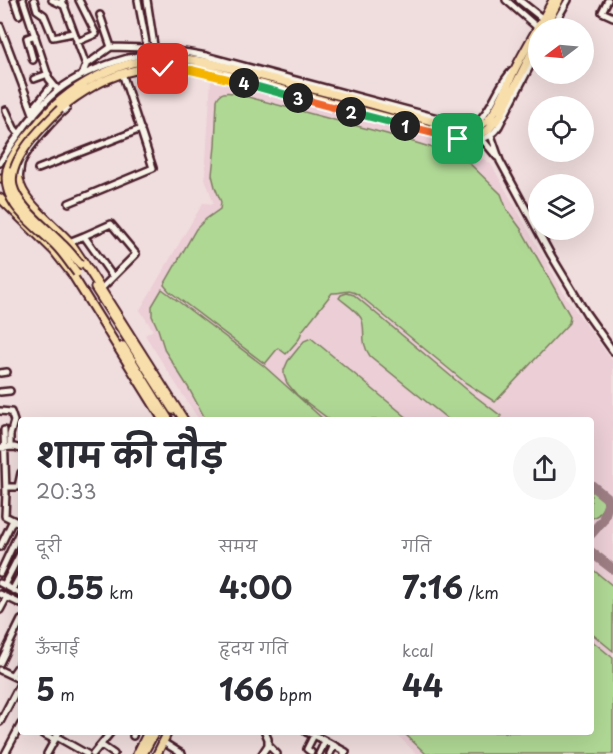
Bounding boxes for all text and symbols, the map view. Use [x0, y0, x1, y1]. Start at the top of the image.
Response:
north arrow [528, 18, 594, 84]
map controls [528, 18, 594, 240]
pin [137, 43, 188, 94]
icon: check [146, 52, 179, 85]
pin: 4 [229, 68, 259, 98]
text: 4 [239, 71, 249, 95]
pin: 3 [283, 83, 313, 113]
text: 3 [293, 86, 303, 110]
button: locate [528, 96, 594, 162]
pin: 2 [336, 97, 366, 127]
text: 2 [345, 100, 357, 124]
pin: 1 [390, 111, 420, 141]
pin [432, 113, 483, 164]
text: 1 [401, 114, 409, 138]
icon: arrive [441, 122, 474, 155]
button: layers [528, 174, 594, 240]
text: शाम की दौड़ [36, 428, 224, 478]
button: share [513, 437, 576, 500]
text: 20:33 [36, 476, 97, 506]
text: दूरी [36, 533, 61, 557]
text: समय [219, 533, 257, 557]
text: गति [402, 533, 431, 557]
text: 0.55 [36, 564, 104, 609]
text: 4:00 [219, 564, 292, 609]
text: 7:16 [402, 564, 463, 609]
text: km [104, 580, 133, 604]
text: /km [463, 580, 499, 604]
text: ऊँचाई [36, 635, 79, 659]
text: हृदय गति [219, 635, 288, 659]
text: kcal [402, 638, 434, 662]
text: 44 [402, 662, 443, 707]
text: 5 [36, 666, 55, 711]
text: 166 [219, 666, 274, 711]
text: m [55, 682, 75, 706]
text: bpm [274, 682, 312, 706]

